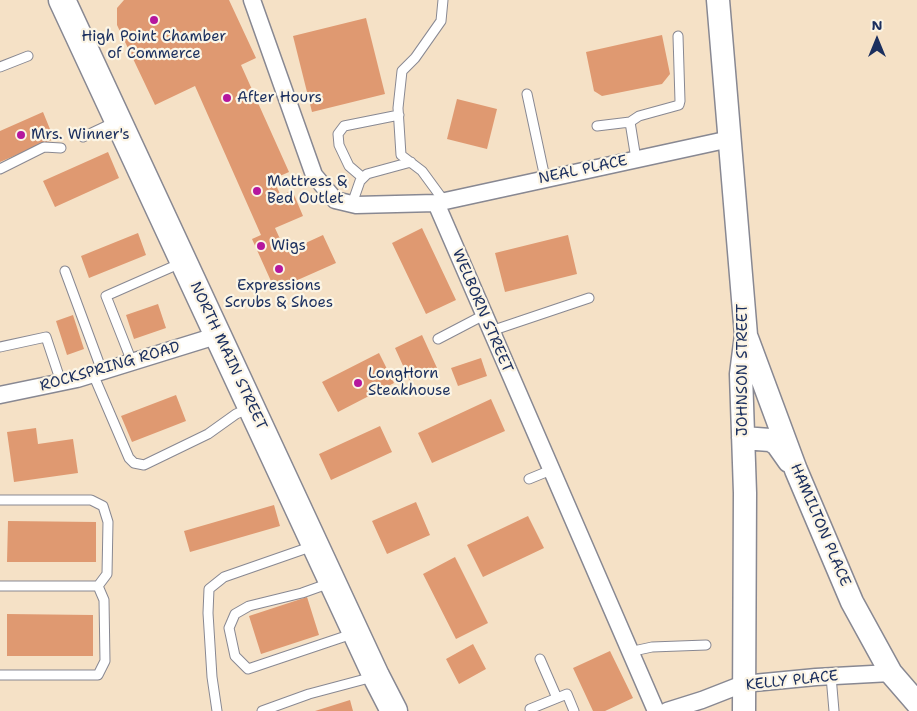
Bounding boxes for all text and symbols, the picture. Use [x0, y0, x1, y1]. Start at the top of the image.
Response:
marker: High Point Chamber of Commerce [148, 14, 160, 26]
north arrow [852, 15, 902, 65]
text: N [871, 16, 883, 34]
place label: High Point Chamber of Commerce [82, 28, 226, 63]
place label: After Hours [237, 89, 322, 107]
marker: After Hours [221, 92, 233, 104]
place label: Mrs. Winner's [31, 126, 130, 144]
marker: Mrs. Winner's [15, 129, 27, 141]
street label: NEAL PLACE [537, 152, 629, 188]
place label: Mattress & Bed Outlet [267, 173, 347, 208]
marker: Mattress & Bed Outlet [251, 185, 263, 197]
place label: Wigs [271, 237, 306, 255]
marker: Wigs [255, 240, 267, 252]
street label: WELBORN STREET [448, 246, 516, 376]
marker: Expressions Scrubs & Shoes [273, 263, 285, 275]
place label: Expressions Scrubs & Shoes [225, 277, 333, 312]
street label: NORTH MAIN STREET [186, 279, 270, 433]
street label: JOHNSON STREET [734, 304, 752, 436]
street label: ROCKSPRING ROAD [38, 338, 182, 396]
place label: LongHorn Steakhouse [368, 365, 451, 400]
marker: LongHorn Steakhouse [352, 377, 364, 389]
street label: HAMILTON PLACE [786, 461, 854, 589]
street label: KELLY PLACE [745, 667, 839, 695]

